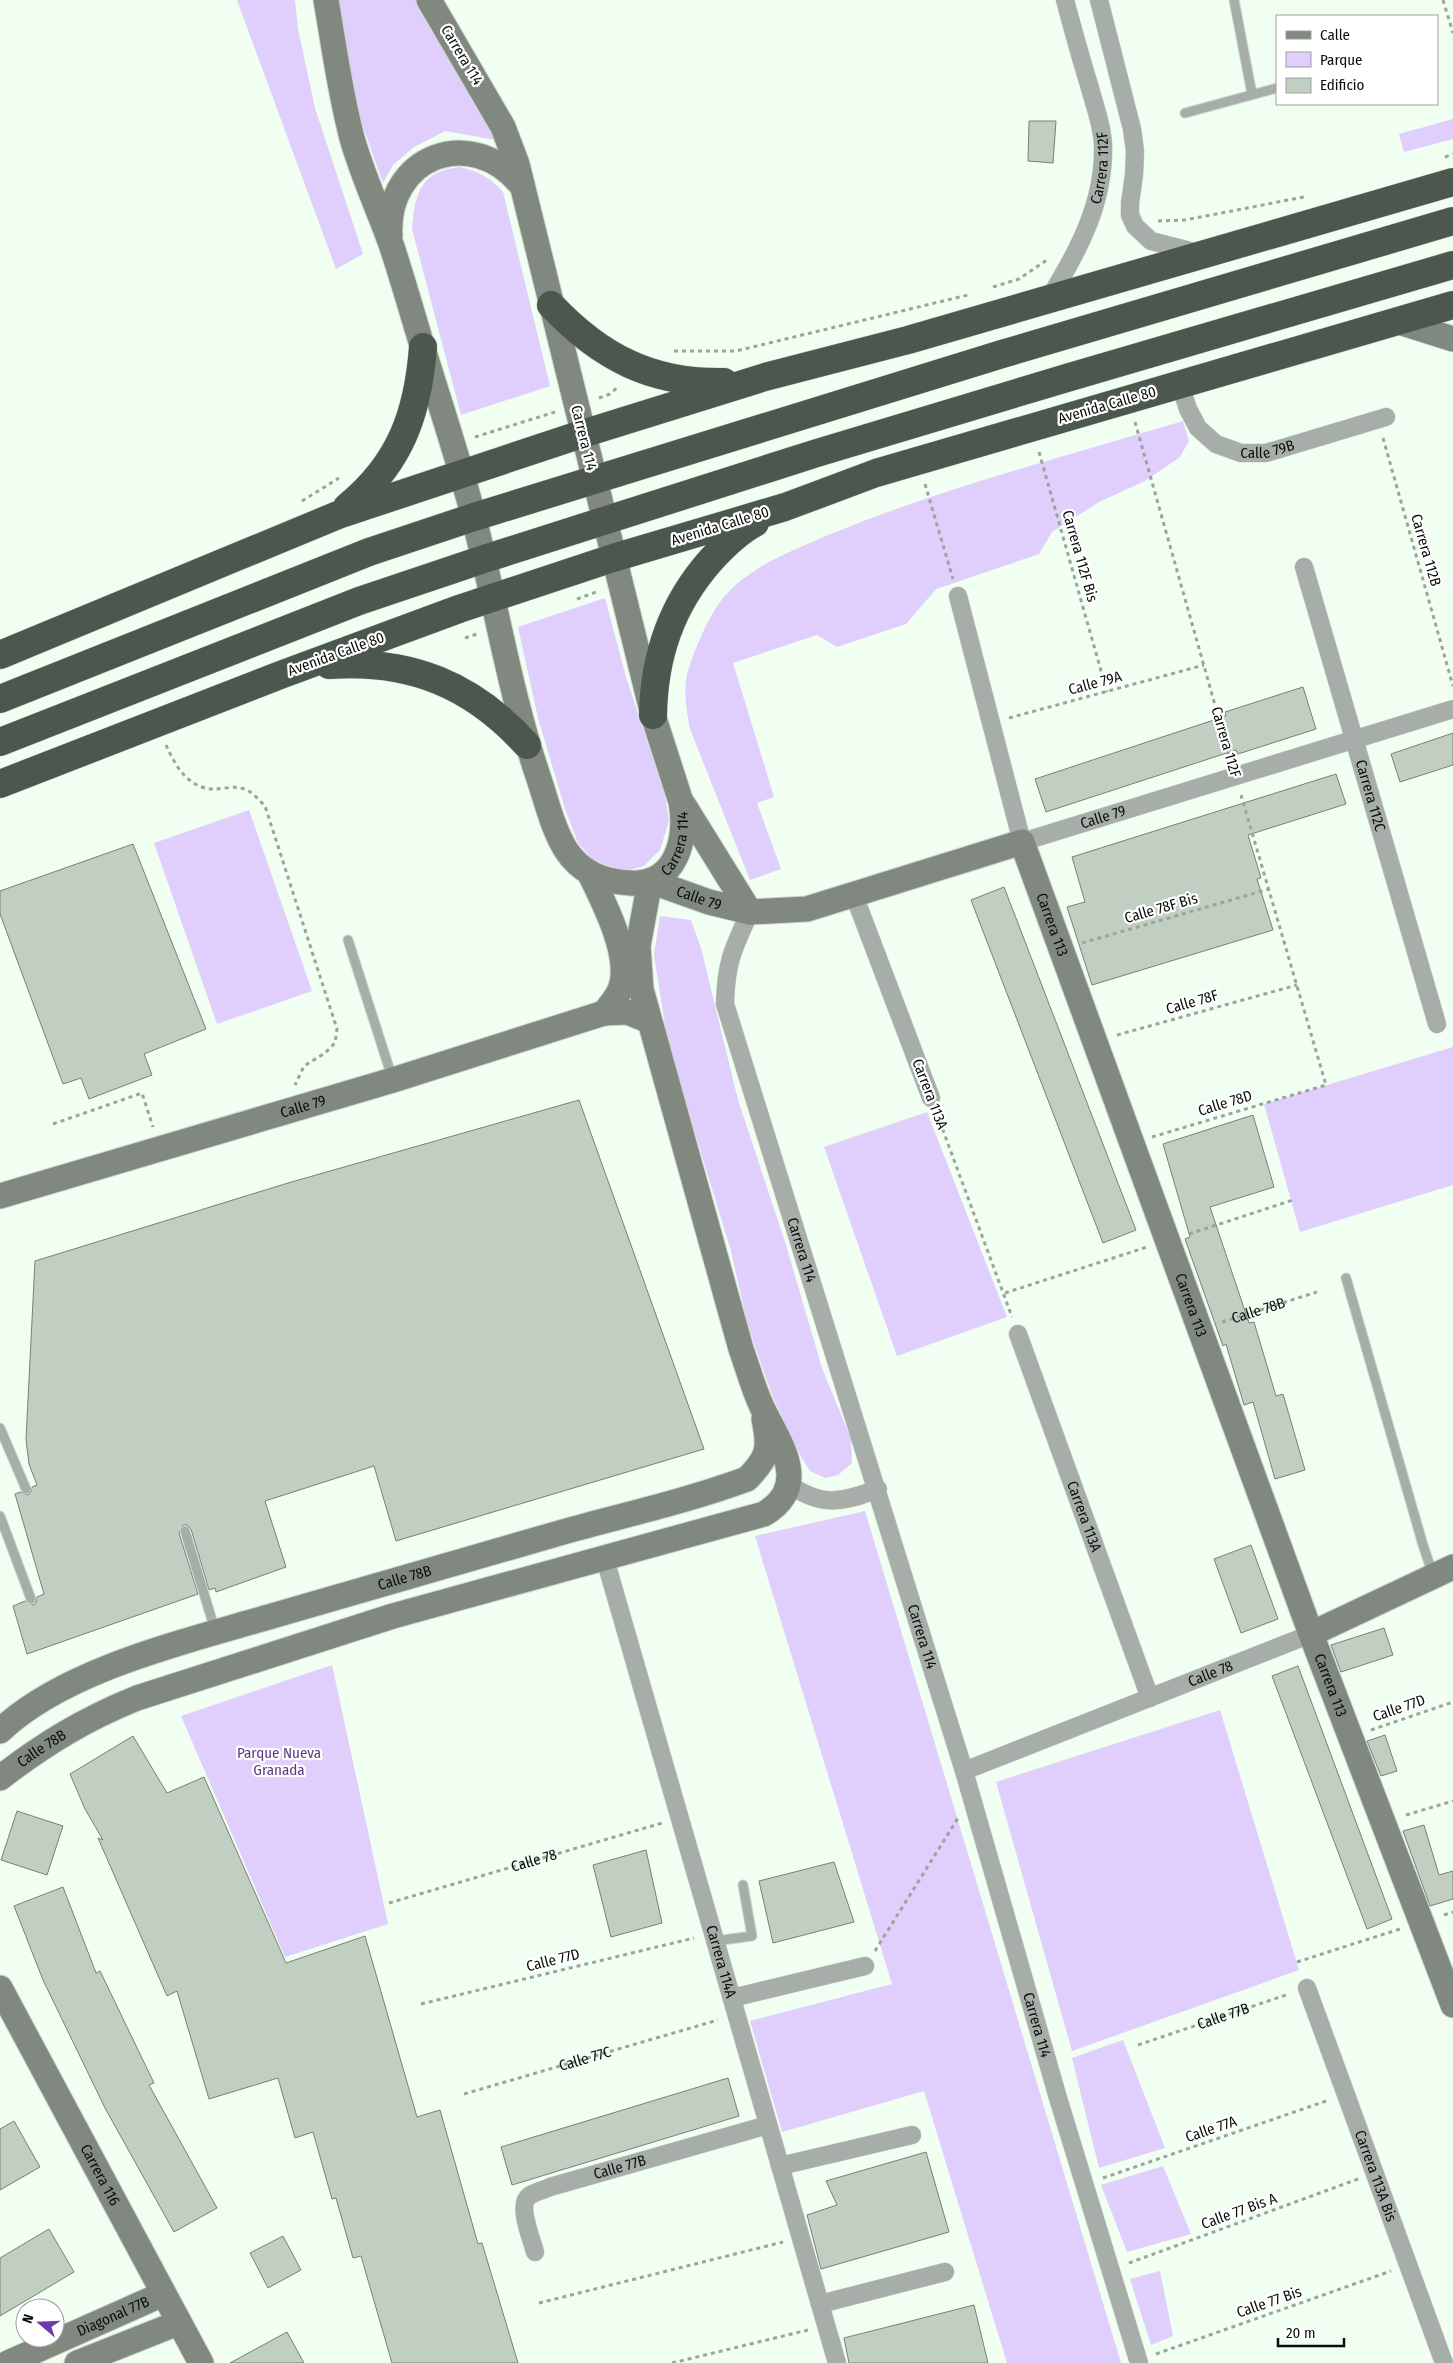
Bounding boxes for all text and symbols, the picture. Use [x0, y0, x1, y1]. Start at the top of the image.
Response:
legend [1276, 15, 1438, 105]
street label: Carrera 114 [437, 22, 487, 88]
text: Calle [1320, 26, 1350, 44]
text: Parque [1320, 51, 1363, 69]
text: Edificio [1320, 76, 1365, 94]
street label: Carrera 112F [1087, 130, 1112, 206]
street label: Avenida Calle 80 [1056, 382, 1158, 428]
street label: Carrera 114 [567, 403, 601, 473]
street label: Calle 79B [1240, 436, 1296, 463]
street label: Avenida Calle 80 [669, 503, 771, 549]
street label: Carrera 112F Bis [1058, 508, 1102, 604]
street label: Carrera 112B [1407, 512, 1445, 588]
street label: Avenida Calle 80 [285, 628, 387, 680]
street label: Calle 79A [1066, 667, 1124, 699]
street label: Carrera 112F [1207, 705, 1245, 780]
street label: Carrera 112C [1352, 758, 1390, 834]
street label: Calle 79 [1078, 802, 1128, 832]
street label: Carrera 114 [657, 811, 692, 880]
street label: Calle 79 [674, 882, 723, 914]
street label: Calle 78F Bis [1122, 889, 1200, 927]
street label: Carrera 113 [1032, 890, 1072, 959]
street label: Calle 78F [1164, 986, 1221, 1018]
street label: Carrera 113A [908, 1056, 952, 1132]
street label: Calle 78D [1196, 1086, 1254, 1120]
street label: Calle 79 [278, 1091, 328, 1122]
street label: Carrera 114 [783, 1215, 820, 1285]
street label: Carrera 113 [1171, 1271, 1211, 1339]
street label: Calle 78B [1229, 1294, 1287, 1327]
street label: Carrera 113A [1063, 1478, 1105, 1554]
street label: Calle 78B [376, 1561, 434, 1594]
street label: Carrera 114 [904, 1602, 941, 1671]
street label: Carrera 113 [1310, 1651, 1351, 1720]
street label: Calle 78 [1185, 1657, 1236, 1691]
street label: Calle 77D [1370, 1691, 1428, 1725]
street label: Calle 78B [14, 1726, 69, 1771]
park label: Parque Nueva Granada [237, 1744, 321, 1779]
street label: Calle 78 [509, 1845, 559, 1876]
street label: Carrera 114A [702, 1923, 740, 2000]
street label: Calle 77D [524, 1945, 582, 1975]
street label: Carrera 114 [1019, 1990, 1055, 2060]
street label: Calle 77B [1195, 1999, 1252, 2033]
street label: Calle 77C [557, 2043, 613, 2075]
street label: Calle 77A [1183, 2112, 1239, 2146]
street label: Carrera 113A Bis [1351, 2128, 1401, 2224]
street label: Carrera 116 [76, 2141, 124, 2209]
street label: Calle 77B [591, 2151, 648, 2183]
street label: Calle 77 Bis A [1199, 2189, 1279, 2233]
street label: Calle 77 Bis [1234, 2282, 1304, 2322]
street label: Diagonal 77B [74, 2292, 152, 2340]
north arrow [15, 2298, 65, 2348]
text: N [19, 2312, 38, 2326]
scale bar [1278, 2316, 1344, 2348]
text: 20 m [1286, 2324, 1316, 2342]

